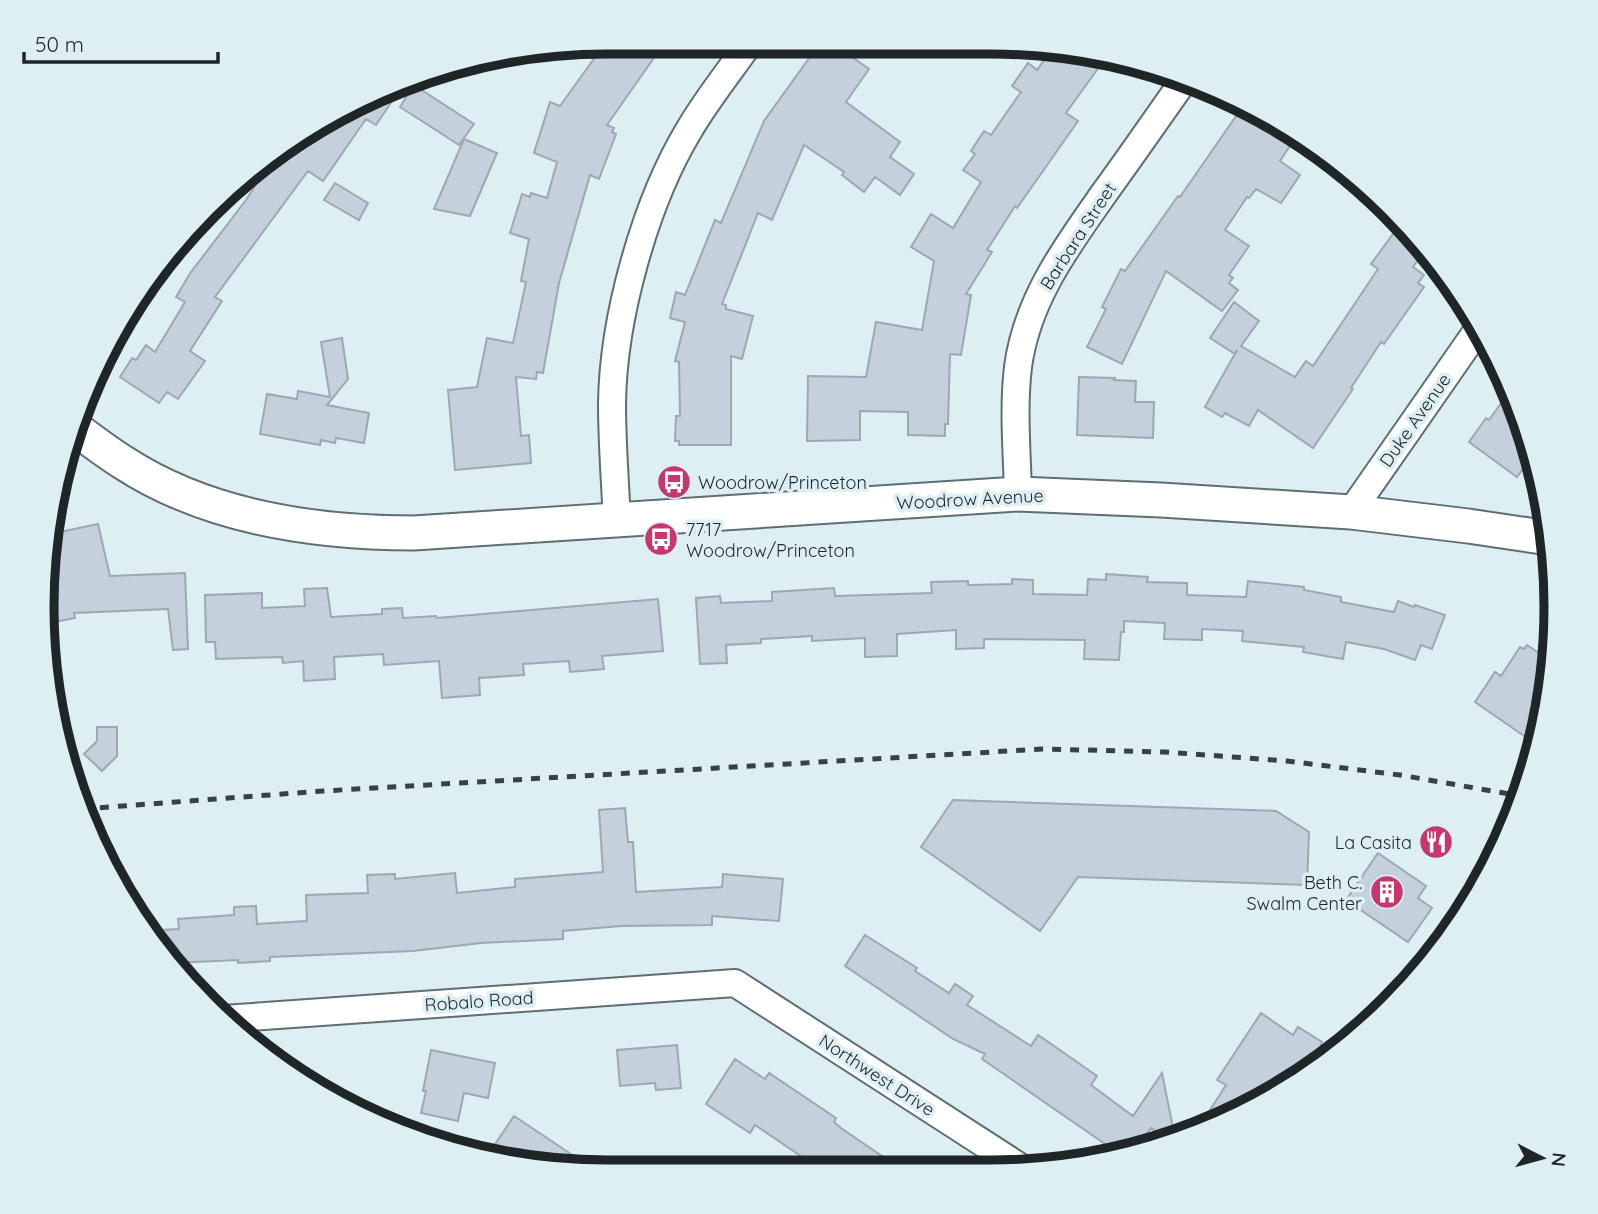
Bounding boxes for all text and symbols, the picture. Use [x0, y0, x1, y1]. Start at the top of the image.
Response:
scale bar [24, 21, 219, 65]
text: 50 m [35, 31, 84, 57]
street label: Barbara Street [1035, 178, 1121, 294]
street label: Duke Avenue [1374, 369, 1456, 471]
bus stop icon: Woodrow/Princeton [655, 463, 693, 501]
place label: Woodrow/Princeton [698, 471, 867, 494]
street label: Woodrow Avenue [896, 484, 1044, 514]
place label: 7717 Woodrow/Princeton [686, 518, 855, 562]
bus stop icon: 7717 Woodrow/Princeton [642, 520, 680, 558]
restaurant icon: La Casita [1417, 823, 1455, 861]
place label: La Casita [1335, 831, 1412, 854]
place label: Beth C. Swalm Center [1246, 871, 1362, 915]
building icon: Beth C. Swalm Center [1368, 873, 1406, 911]
street label: Robalo Road [424, 986, 534, 1016]
street label: Northwest Drive [815, 1029, 939, 1121]
north arrow [1507, 1123, 1577, 1193]
text: N [1546, 1152, 1572, 1168]

